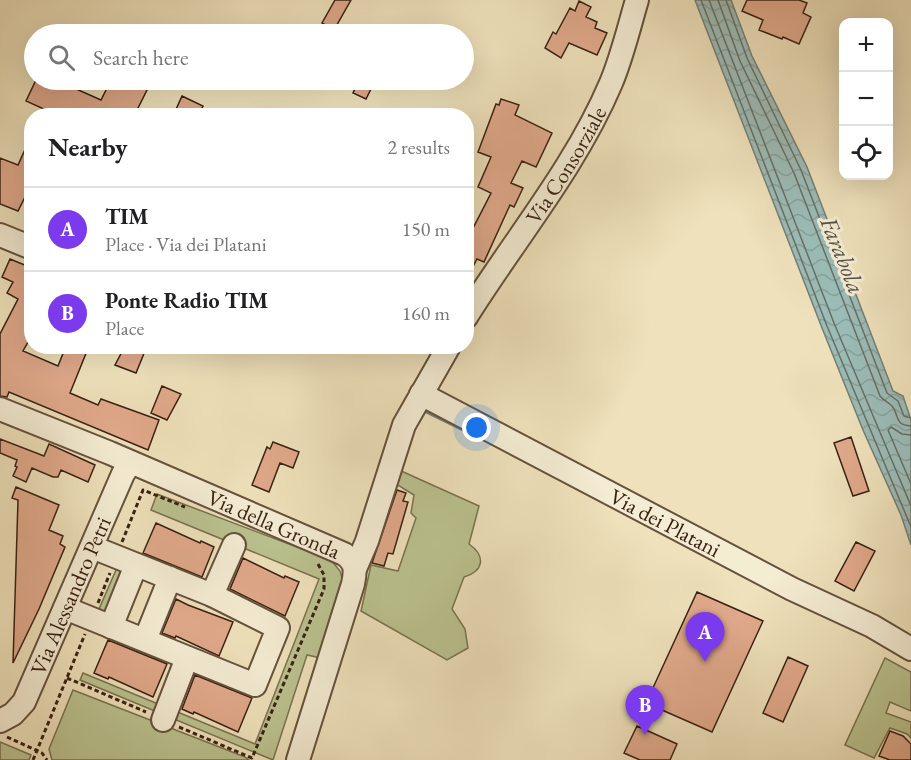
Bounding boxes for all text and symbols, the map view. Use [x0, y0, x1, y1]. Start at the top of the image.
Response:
map controls [839, 18, 893, 180]
button: + [839, 18, 893, 72]
search box [24, 24, 474, 90]
icon: search [45, 41, 78, 74]
text: Search here [93, 43, 188, 72]
button: − [839, 72, 893, 126]
street label: Via Consorziale [519, 101, 613, 229]
button: locate [839, 126, 893, 180]
text: Nearby [48, 130, 128, 164]
text: 2 results [387, 134, 450, 160]
text: TIM [105, 202, 148, 231]
water label: Farabola [813, 211, 872, 298]
text: A [60, 216, 75, 242]
text: 150 m [402, 216, 450, 242]
text: Place · Via dei Platani [105, 231, 267, 257]
text: Ponte Radio TIM [105, 286, 268, 315]
text: B [61, 300, 74, 326]
text: 160 m [402, 300, 450, 326]
text: Place [105, 315, 144, 341]
your location [462, 413, 491, 442]
street label: Via dei Platani [605, 481, 726, 563]
street label: Via della Gronda [203, 482, 345, 565]
street label: Via Alessandro Petri [23, 512, 117, 679]
pin: A [686, 612, 724, 662]
pin: B [626, 686, 664, 735]

